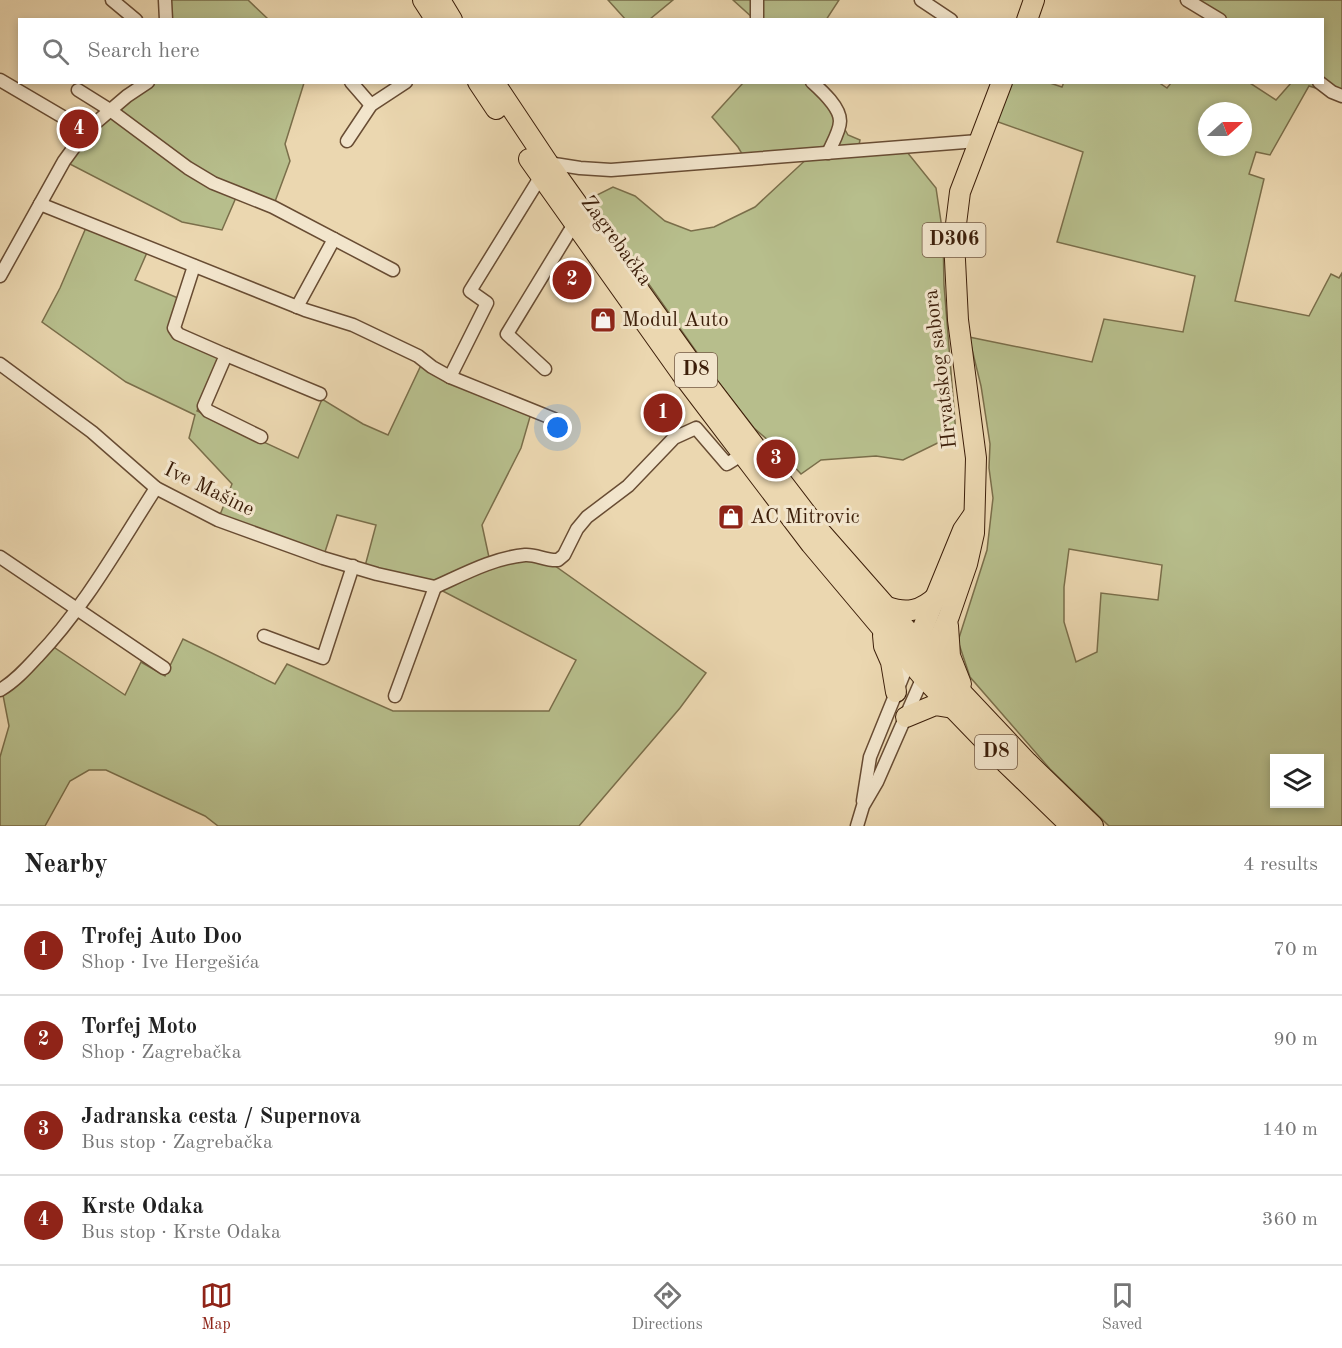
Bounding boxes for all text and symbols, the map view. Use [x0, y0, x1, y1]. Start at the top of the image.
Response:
search box [18, 18, 1324, 84]
icon: search [39, 35, 72, 68]
text: Search here [87, 40, 200, 62]
north arrow [1198, 102, 1252, 156]
pin: 4 [60, 106, 98, 152]
street label: Zagrebačka [577, 192, 655, 290]
road number: D306 [922, 223, 986, 257]
pin: 2 [552, 258, 592, 302]
street label: Hrvatskog sabora [921, 288, 961, 450]
shop icon: Modul Auto [588, 305, 618, 335]
place label: Modul Auto [622, 310, 729, 331]
road number: D8 [675, 353, 717, 387]
pin: 1 [644, 390, 682, 436]
your location [543, 413, 572, 442]
pin: 3 [756, 436, 796, 482]
street label: Ive Mašine [160, 459, 258, 521]
shop icon: AC Mitrovic [716, 502, 746, 532]
place label: AC Mitrovic [750, 507, 860, 528]
road number: D8 [975, 735, 1017, 769]
map controls [1270, 754, 1324, 808]
button: layers [1270, 754, 1324, 808]
text: Nearby [24, 852, 108, 878]
text: 4 results [1243, 855, 1318, 875]
text: Trofej Auto Doo [81, 926, 242, 948]
text: 1 [38, 940, 49, 960]
text: 70 m [1273, 940, 1318, 960]
text: Shop · Ive Hergešića [81, 953, 260, 973]
text: Torfej Moto [81, 1016, 197, 1038]
text: 2 [38, 1030, 49, 1050]
text: 90 m [1273, 1030, 1318, 1050]
text: Shop · Zagrebačka [81, 1043, 242, 1063]
text: Jadranska cesta / Supernova [81, 1106, 361, 1128]
text: 3 [38, 1120, 49, 1140]
text: 140 m [1262, 1120, 1318, 1140]
text: Bus stop · Zagrebačka [81, 1133, 273, 1153]
text: Krste Odaka [81, 1196, 204, 1218]
text: 4 [38, 1210, 49, 1230]
text: 360 m [1262, 1210, 1318, 1230]
text: Bus stop · Krste Odaka [81, 1223, 281, 1243]
tab: Map [200, 1279, 233, 1335]
tab: Directions [632, 1279, 703, 1335]
tab: Saved [1102, 1279, 1142, 1335]

